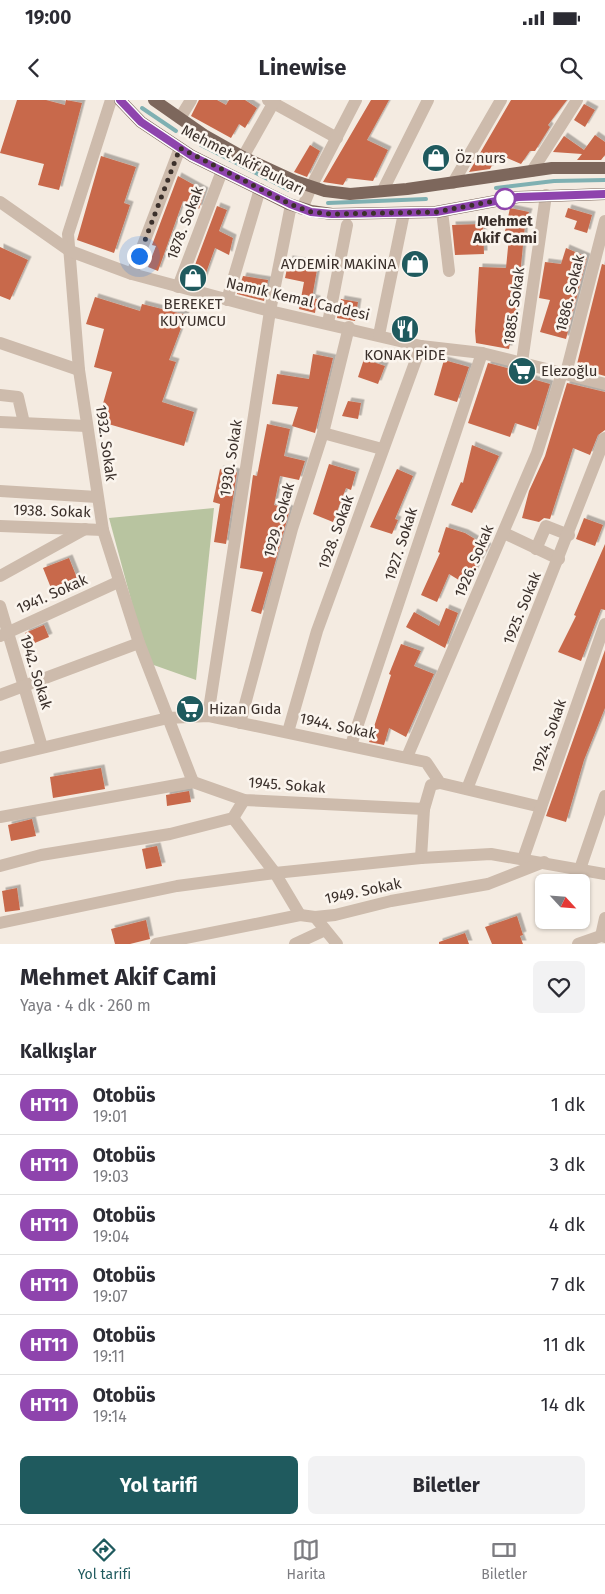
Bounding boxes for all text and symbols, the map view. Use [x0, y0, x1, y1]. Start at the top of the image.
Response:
text: 19:00 [25, 6, 71, 29]
icon: back [20, 54, 48, 82]
text: Linewise [259, 54, 346, 81]
icon: search [557, 54, 585, 82]
street label: Mehmet Akif Bulvarı [178, 121, 308, 199]
shop icon: Öz nurs [421, 143, 451, 173]
place label: Öz nurs [455, 149, 506, 167]
street label: 1878. Sokak [163, 184, 207, 262]
marker: Mehmet Akif Cami [494, 188, 516, 210]
place label: Mehmet Akif Cami [472, 212, 537, 247]
your location [127, 244, 152, 269]
shop icon: AYDEMİR MAKİNA [400, 249, 430, 279]
street label: 1886. Sokak [552, 252, 588, 333]
place label: AYDEMİR MAKİNA [281, 255, 396, 273]
shop icon: BEREKET KUYUMCU [178, 263, 208, 293]
street label: 1885. Sokak [500, 266, 528, 346]
street label: Namık Kemal Caddesi [224, 274, 372, 324]
place label: BEREKET KUYUMCU [160, 295, 226, 330]
restaurant icon: KONAK PİDE [390, 314, 420, 344]
place label: KONAK PİDE [364, 346, 446, 364]
supermarket icon: Elezoğlu [507, 356, 537, 386]
place label: Elezoğlu [541, 362, 597, 380]
street label: 1932. Sokak [92, 404, 120, 483]
street label: 1930. Sokak [216, 418, 246, 498]
street label: 1929. Sokak [260, 480, 298, 559]
street label: 1928. Sokak [314, 492, 358, 572]
street label: 1938. Sokak [13, 501, 91, 521]
street label: 1927. Sokak [381, 505, 421, 583]
street label: 1926. Sokak [451, 522, 498, 600]
street label: 1925. Sokak [499, 569, 545, 647]
street label: 1941. Sokak [14, 570, 90, 618]
street label: 1942. Sokak [16, 632, 56, 712]
supermarket icon: Hizan Gıda [175, 694, 205, 724]
street label: 1924. Sokak [528, 696, 570, 775]
place label: Hizan Gıda [209, 700, 282, 718]
street label: 1944. Sokak [298, 709, 378, 743]
street label: 1945. Sokak [248, 773, 327, 797]
street label: 1949. Sokak [323, 874, 403, 908]
north arrow [535, 874, 590, 929]
map controls [535, 874, 590, 929]
button: heart [533, 961, 585, 1013]
text: Mehmet Akif Cami [20, 963, 217, 991]
text: Yaya · 4 dk · 260 m [20, 996, 151, 1015]
text: Kalkışlar [20, 1040, 96, 1063]
text: Otobüs [93, 1084, 155, 1107]
text: 1 dk [551, 1093, 585, 1116]
text: HT11 [30, 1094, 68, 1116]
text: 19:01 [93, 1107, 127, 1126]
text: Otobüs [93, 1144, 155, 1167]
text: 3 dk [549, 1153, 585, 1176]
text: HT11 [30, 1154, 68, 1176]
text: 19:03 [93, 1167, 129, 1186]
text: Otobüs [93, 1204, 155, 1227]
text: 4 dk [549, 1213, 585, 1236]
text: HT11 [30, 1214, 68, 1236]
text: 19:04 [93, 1227, 129, 1246]
text: Otobüs [93, 1264, 155, 1287]
text: 7 dk [550, 1273, 585, 1296]
text: HT11 [30, 1274, 68, 1296]
text: 19:07 [93, 1287, 128, 1306]
text: Otobüs [93, 1324, 155, 1347]
text: 11 dk [543, 1333, 585, 1356]
text: HT11 [30, 1334, 68, 1356]
text: 19:11 [93, 1347, 125, 1366]
text: Otobüs [93, 1384, 155, 1407]
text: 14 dk [541, 1393, 585, 1416]
text: HT11 [30, 1394, 68, 1416]
text: 19:14 [93, 1407, 127, 1426]
button: Yol tarifi [20, 1456, 298, 1514]
button: Biletler [308, 1456, 585, 1514]
tab: Yol tarifi [78, 1536, 131, 1583]
tab: Harita [287, 1536, 326, 1583]
tab: Biletler [481, 1536, 527, 1583]

